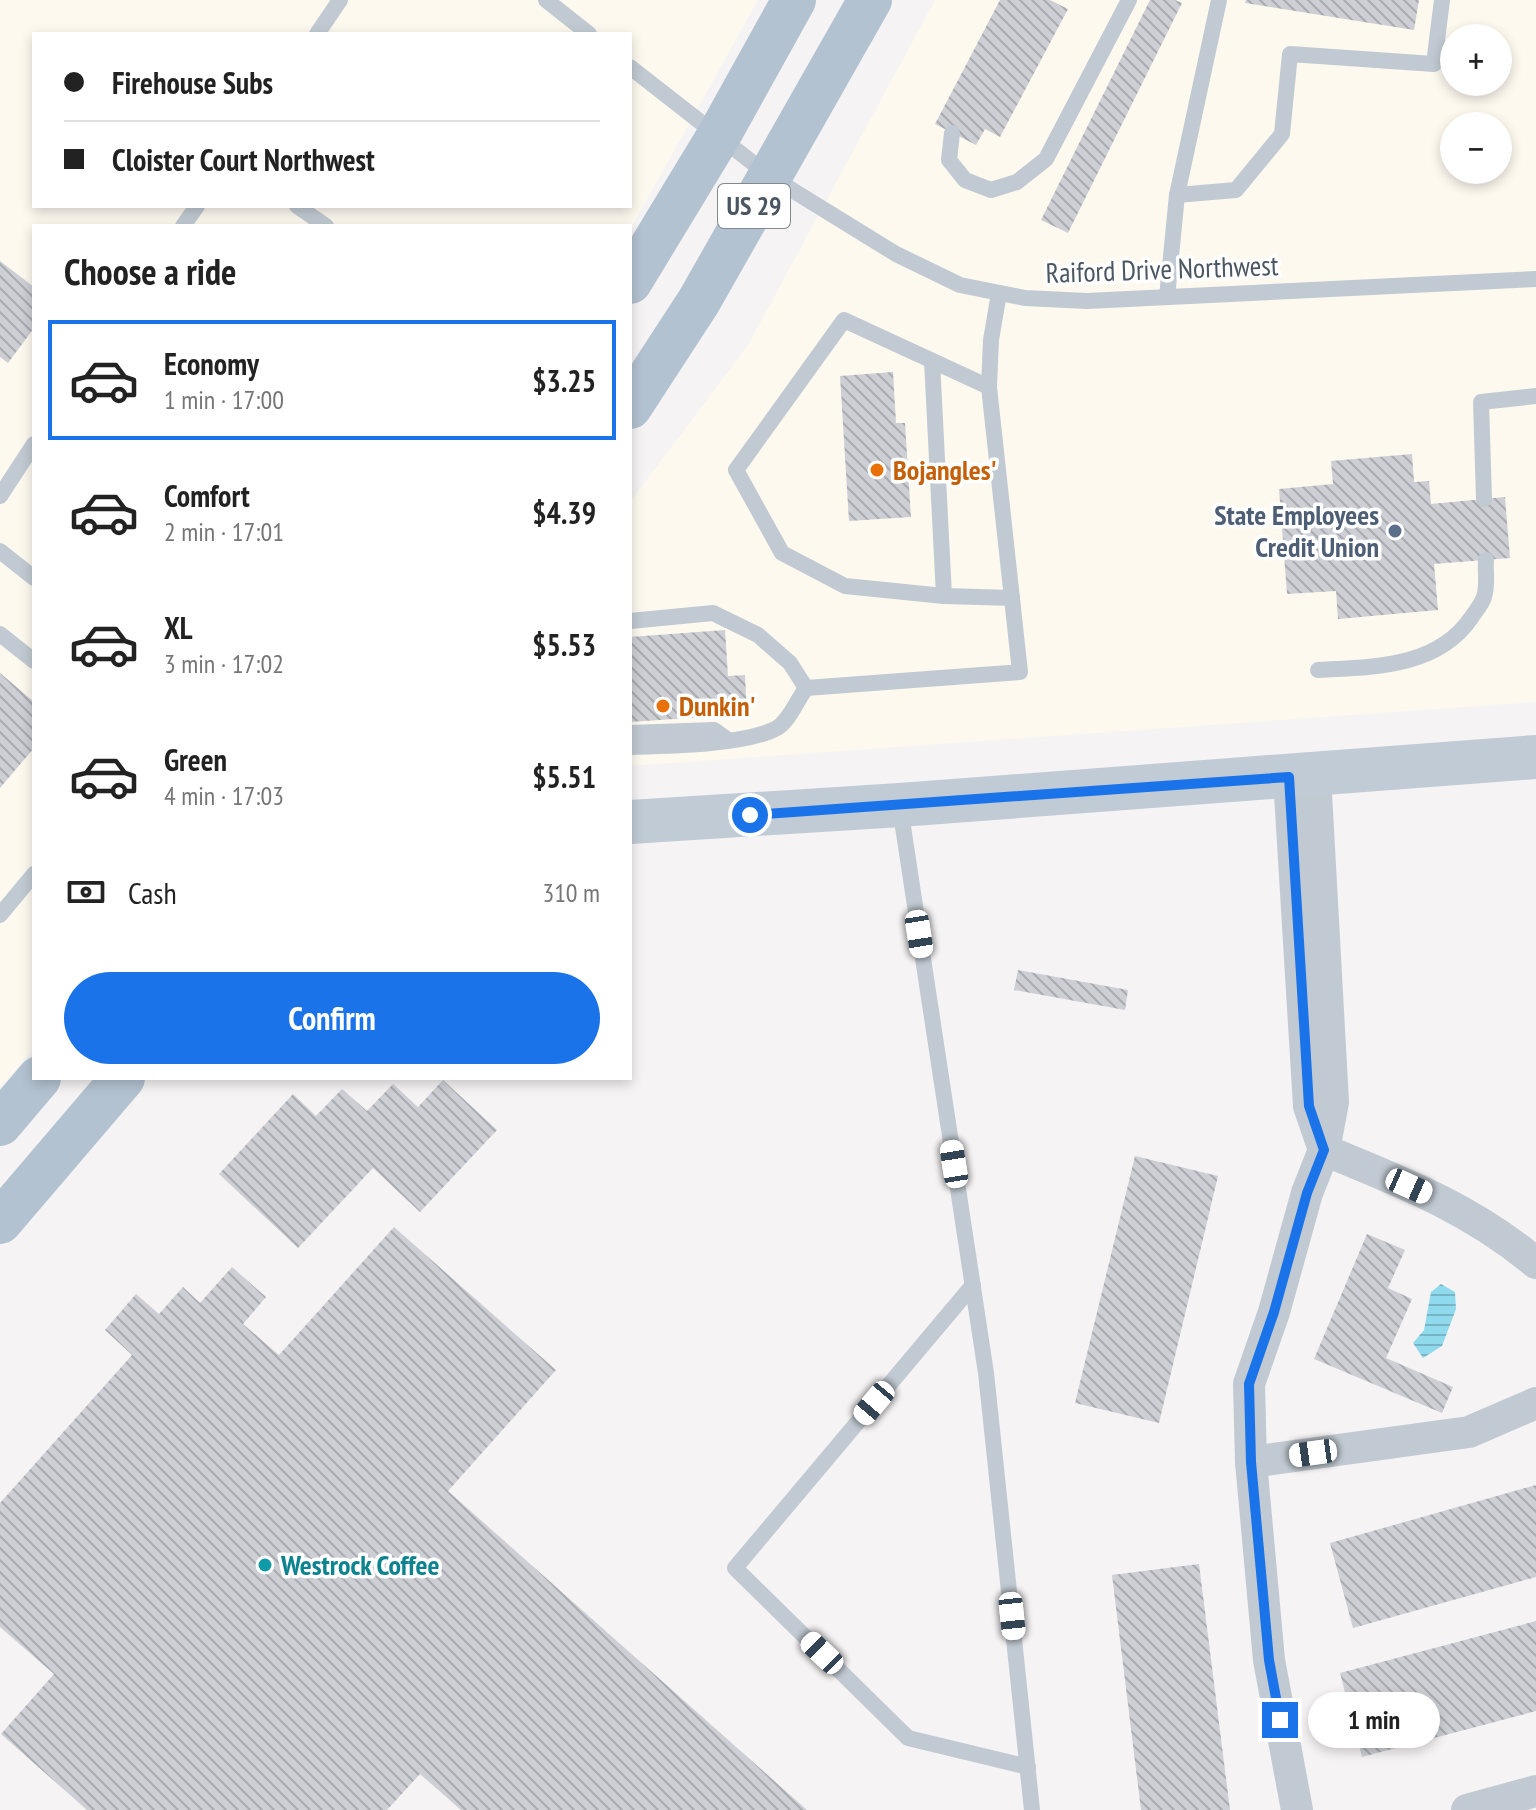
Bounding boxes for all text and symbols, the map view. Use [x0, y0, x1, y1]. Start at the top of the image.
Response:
map controls [1440, 24, 1512, 184]
button: + [1440, 24, 1512, 96]
text: Firehouse Subs [112, 63, 273, 102]
button: − [1440, 112, 1512, 184]
text: Cloister Court Northwest [112, 140, 375, 179]
road number: US 29 [718, 184, 790, 228]
street label: Raiford Drive Northwest [1045, 246, 1279, 291]
text: Choose a ride [64, 248, 236, 295]
icon: car [68, 344, 140, 416]
text: Economy [164, 344, 259, 383]
text: $3.25 [532, 361, 596, 400]
text: 1 min · 17:00 [164, 383, 284, 416]
place label: Bojangles' [893, 451, 997, 488]
marker: Bojangles' [868, 461, 886, 479]
icon: car [68, 476, 140, 548]
text: Comfort [164, 476, 250, 515]
text: $4.39 [532, 493, 596, 532]
place label: State Employees Credit Union [1214, 496, 1379, 565]
text: 2 min · 17:01 [164, 515, 284, 548]
marker: State Employees Credit Union [1386, 522, 1404, 540]
icon: car [68, 608, 140, 680]
text: XL [164, 608, 193, 647]
text: $5.53 [532, 625, 596, 664]
text: 3 min · 17:02 [164, 647, 284, 680]
place label: Dunkin' [679, 687, 756, 724]
marker: Dunkin' [654, 697, 672, 715]
icon: car [68, 740, 140, 812]
text: Green [164, 740, 227, 779]
text: $5.51 [532, 757, 596, 796]
text: 4 min · 17:03 [164, 779, 284, 812]
route start [732, 797, 768, 833]
icon: cash [64, 870, 108, 914]
text: Cash [128, 873, 177, 912]
text: 310 m [542, 876, 600, 909]
car [903, 908, 935, 960]
button: Confirm [64, 972, 600, 1064]
car [938, 1138, 970, 1190]
car [1382, 1165, 1436, 1207]
car [849, 1377, 899, 1429]
car [1288, 1438, 1338, 1468]
place label: Westrock Coffee [280, 1546, 440, 1583]
marker: Westrock Coffee [256, 1556, 274, 1574]
car [998, 1591, 1026, 1641]
car [796, 1628, 848, 1678]
callout: 1 min [1308, 1692, 1440, 1748]
route end [1262, 1702, 1298, 1738]
text: 1 min [1348, 1703, 1400, 1736]

